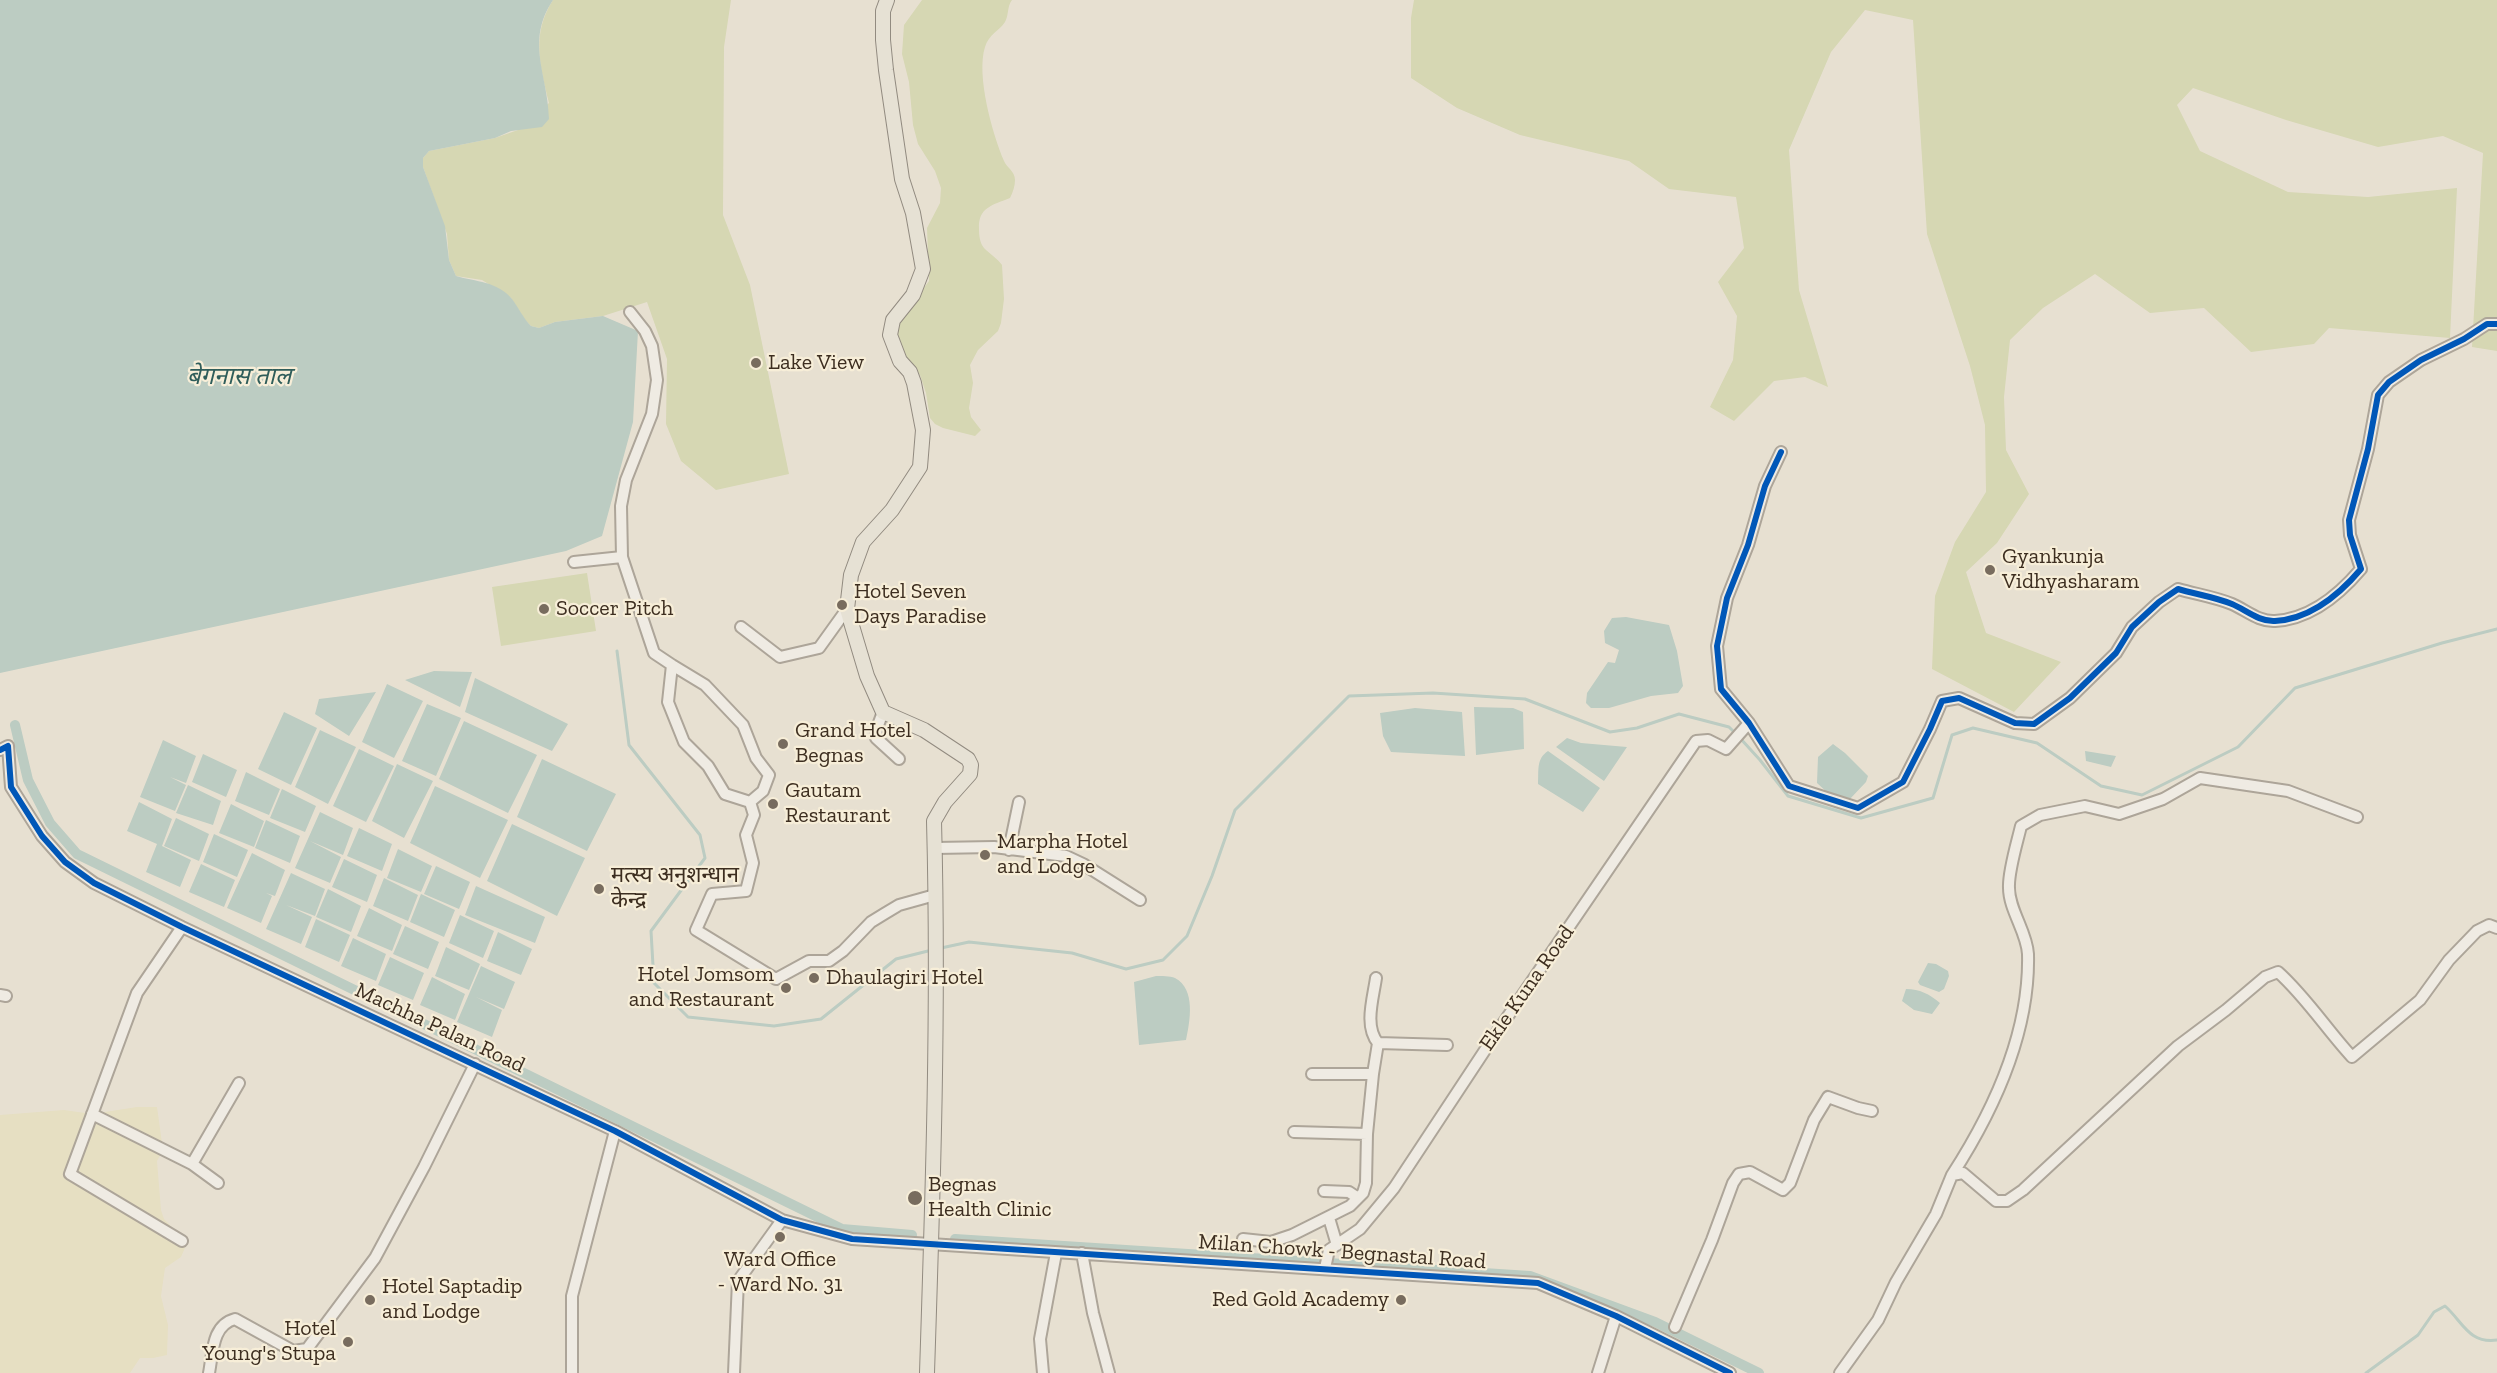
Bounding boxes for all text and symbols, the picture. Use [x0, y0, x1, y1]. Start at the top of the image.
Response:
place label: Lake View [768, 350, 864, 376]
marker: Lake View [749, 356, 763, 370]
water label: बेगनास ताल [187, 363, 291, 391]
place label: Gyankunja Vidhyasharam [2002, 544, 2139, 596]
marker: Gyankunja Vidhyasharam [1983, 563, 1997, 577]
place label: Hotel Seven Days Paradise [854, 579, 986, 630]
place label: Soccer Pitch [556, 596, 673, 622]
marker: Hotel Seven Days Paradise [835, 598, 849, 612]
marker: Soccer Pitch [537, 602, 551, 616]
place label: Grand Hotel Begnas [795, 718, 911, 770]
marker: Grand Hotel Begnas [776, 737, 790, 751]
place label: Gautam Restaurant [785, 778, 890, 830]
marker: Gautam Restaurant [766, 797, 780, 811]
place label: Marpha Hotel and Lodge [997, 829, 1128, 880]
marker: Marpha Hotel and Lodge [978, 848, 992, 862]
place label: मत्स्य अनुशन्धान केन्द्र [611, 863, 739, 914]
marker: मत्स्य अनुशन्धान केन्द्र [592, 882, 606, 896]
street label: Ekle Kuna Road [1474, 920, 1580, 1056]
place label: Hotel Jomsom and Restaurant [629, 962, 774, 1014]
place label: Dhaulagiri Hotel [826, 965, 983, 991]
marker: Dhaulagiri Hotel [807, 971, 821, 985]
street label: Machha Palan Road [351, 977, 529, 1079]
marker: Hotel Jomsom and Restaurant [779, 981, 793, 995]
place label: Begnas Health Clinic [928, 1172, 1052, 1224]
marker: Begnas Health Clinic [906, 1189, 924, 1207]
street label: Milan Chowk - Begnastal Road [1197, 1229, 1487, 1275]
marker: Ward Office - Ward No. 31 [773, 1230, 787, 1244]
place label: Ward Office - Ward No. 31 [718, 1247, 842, 1298]
place label: Hotel Saptadip and Lodge [382, 1274, 522, 1326]
place label: Red Gold Academy [1212, 1287, 1389, 1313]
marker: Hotel Saptadip and Lodge [363, 1293, 377, 1307]
marker: Red Gold Academy [1394, 1293, 1408, 1307]
place label: Hotel Young's Stupa [202, 1316, 336, 1368]
marker: Hotel Young's Stupa [341, 1335, 355, 1349]

